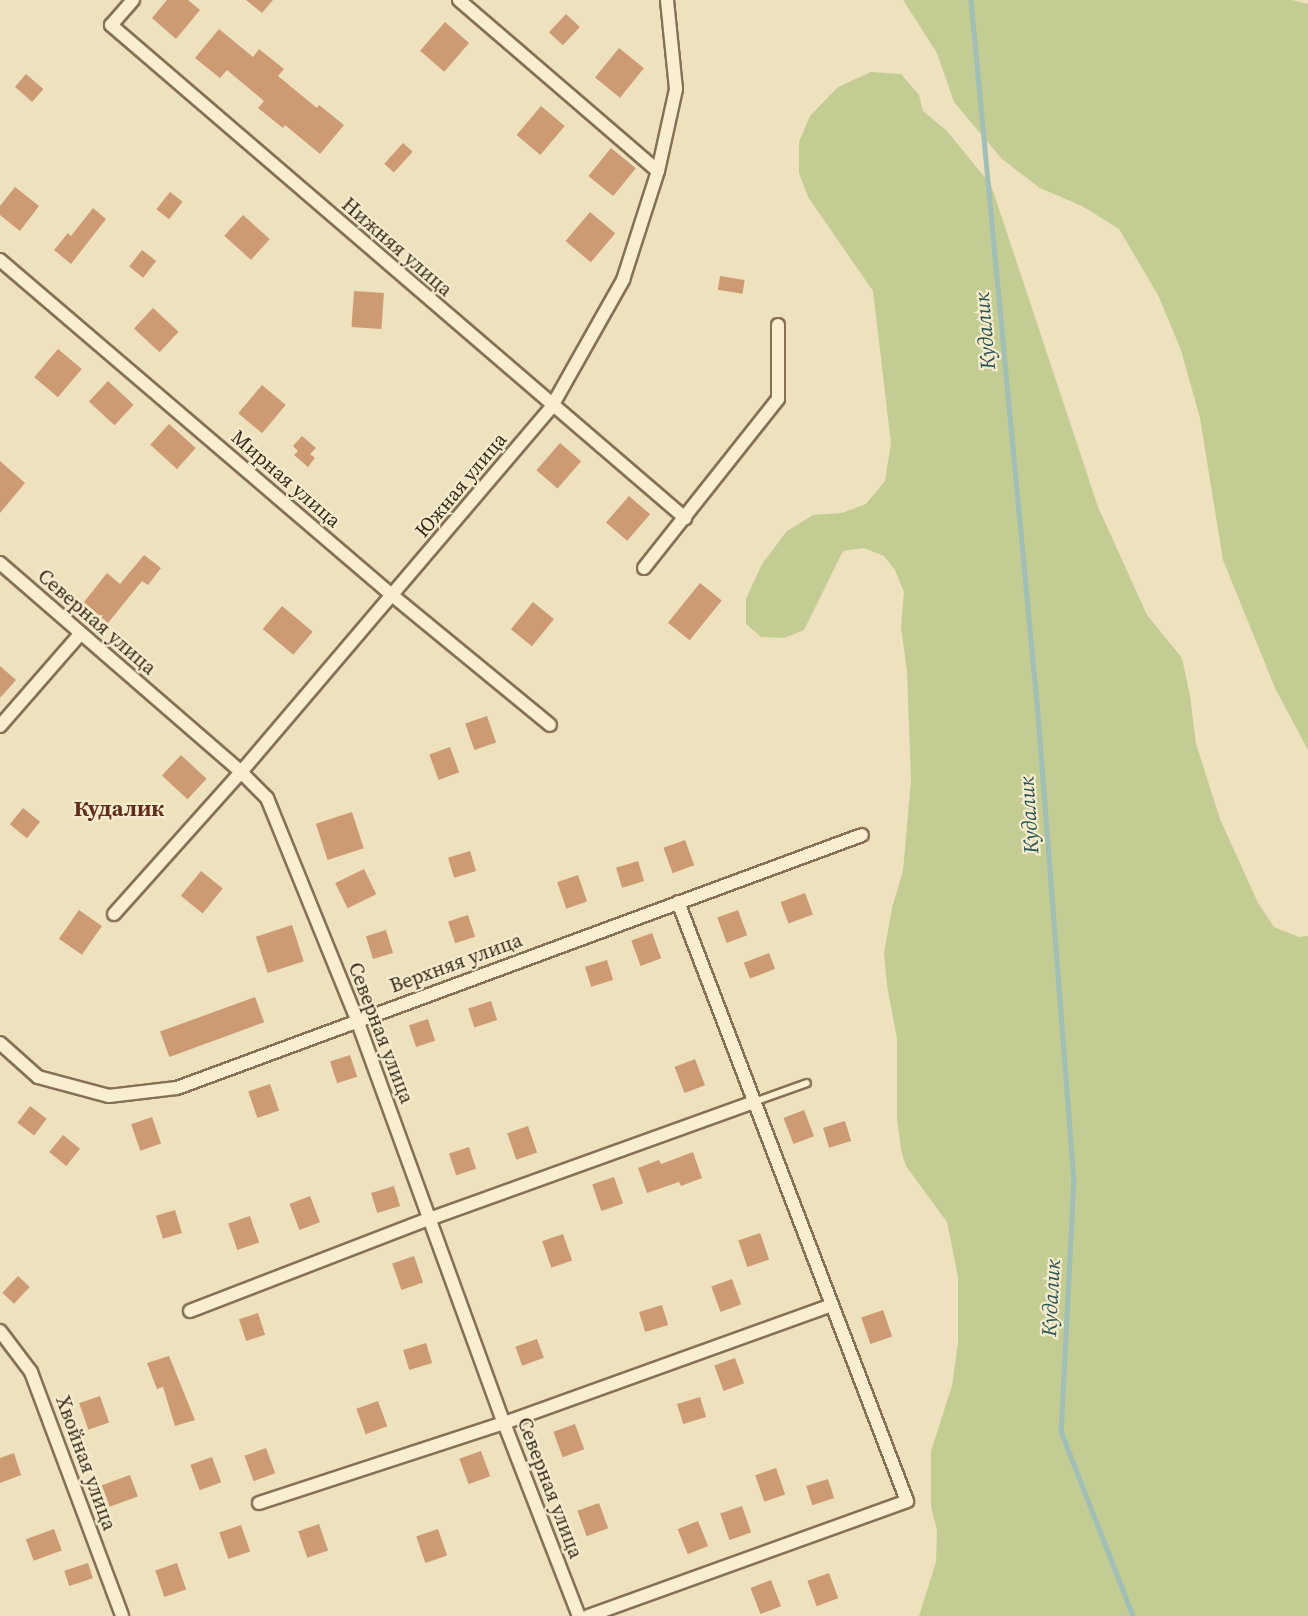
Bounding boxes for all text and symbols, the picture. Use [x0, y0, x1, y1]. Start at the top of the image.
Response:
street label: Нижняя улица [337, 192, 457, 302]
water label: Кудалик [969, 291, 1001, 371]
street label: Мирная улица [226, 425, 346, 533]
street label: Южная улица [410, 428, 512, 542]
street label: Северная улица [33, 564, 161, 680]
water label: Кудалик [1014, 775, 1044, 855]
district label: Кудалик [74, 796, 164, 822]
street label: Верхняя улица [386, 928, 526, 998]
street label: Северная улица [343, 959, 419, 1107]
water label: Кудалик [1036, 1259, 1066, 1337]
street label: Хвойная улица [51, 1392, 121, 1534]
street label: Северная улица [512, 1414, 588, 1562]

